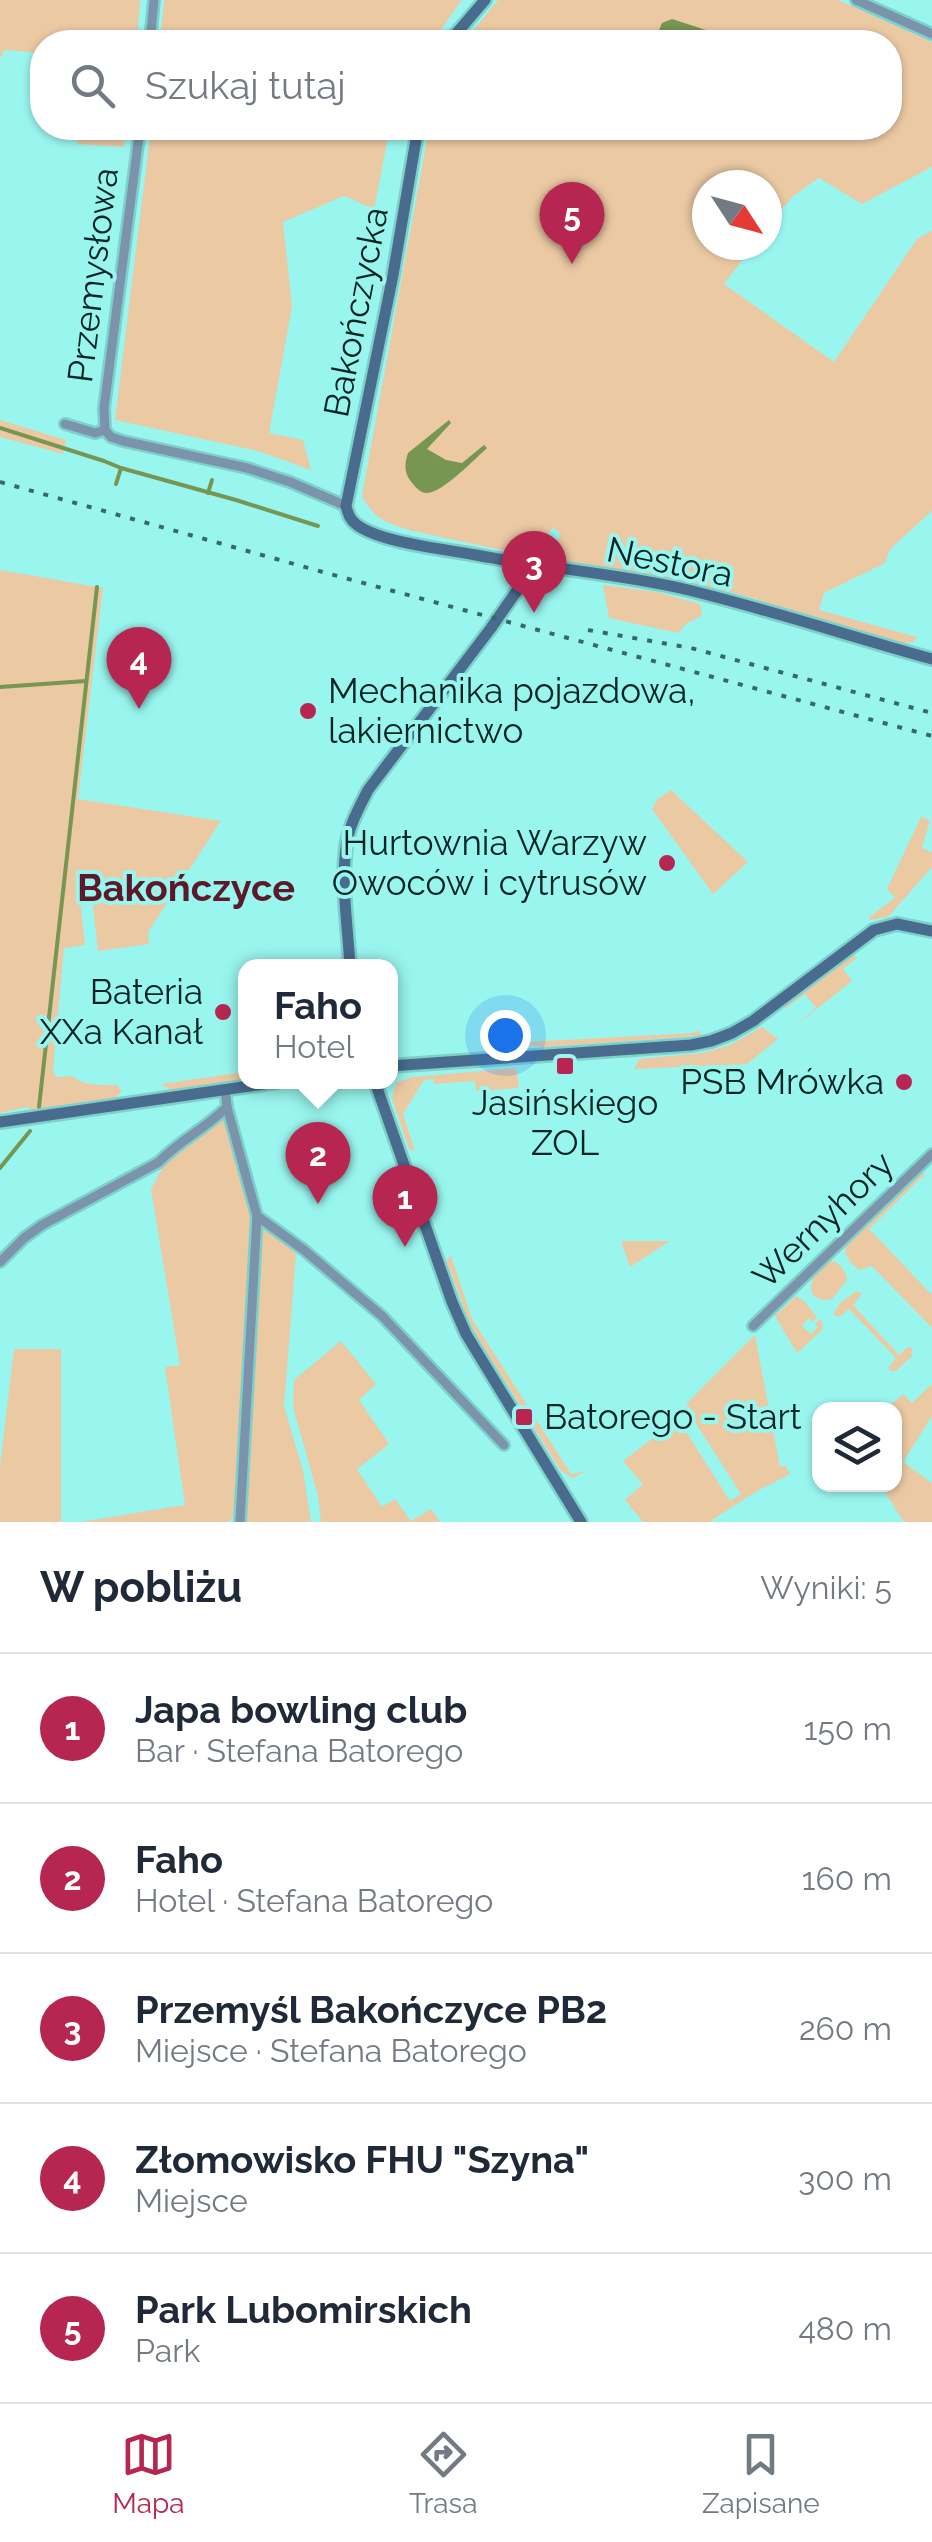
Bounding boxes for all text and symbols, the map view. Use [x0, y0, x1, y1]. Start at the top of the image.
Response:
search box [30, 30, 902, 140]
icon: search [65, 58, 120, 113]
text: Szukaj tutaj [145, 63, 346, 108]
street label: Przemysłowa [59, 165, 126, 385]
north arrow [692, 170, 782, 260]
pin: 5 [540, 182, 604, 264]
street label: Bakończycka [315, 204, 396, 420]
street label: Nestora [603, 528, 737, 595]
pin: 3 [502, 530, 566, 613]
pin: 4 [106, 626, 172, 709]
place label: Mechanika pojazdowa, lakiernictwo [328, 670, 695, 751]
marker: Mechanika pojazdowa, lakiernictwo [297, 700, 319, 722]
place label: Hurtownia Warzyw Owoców i cytrusów [332, 822, 647, 903]
marker: Hurtownia Warzyw Owoców i cytrusów [656, 852, 678, 874]
district label: Bakończyce [77, 865, 295, 910]
popup [238, 959, 398, 1089]
place label: Bateria XXa Kanał [40, 971, 204, 1052]
text: Faho [274, 983, 362, 1028]
marker: Bateria XXa Kanał [212, 1001, 234, 1023]
your location [480, 1010, 531, 1061]
text: Hotel [274, 1028, 354, 1065]
marker: Jasińskiego ZOL [554, 1055, 576, 1077]
place label: PSB Mrówka [680, 1061, 884, 1102]
marker: PSB Mrówka [893, 1071, 915, 1093]
place label: Jasińskiego ZOL [472, 1082, 658, 1163]
pin: 2 [286, 1122, 350, 1204]
street label: Wernyhory [744, 1143, 901, 1296]
pin: 1 [372, 1164, 438, 1247]
place label: Batorego - Start [544, 1396, 802, 1437]
map controls [812, 1402, 902, 1492]
button: layers [812, 1402, 902, 1492]
marker: Batorego - Start [513, 1406, 535, 1428]
text: W pobliżu [40, 1563, 242, 1612]
text: Wyniki: 5 [760, 1569, 892, 1606]
text: Japa bowling club [135, 1687, 467, 1732]
text: 1 [65, 1710, 80, 1747]
text: 150 m [804, 1710, 892, 1747]
text: Bar · Stefana Batorego [135, 1732, 463, 1769]
text: Faho [135, 1837, 223, 1882]
text: 2 [63, 1860, 82, 1897]
text: 160 m [802, 1860, 892, 1897]
text: Hotel · Stefana Batorego [135, 1882, 493, 1919]
text: Przemyśl Bakończyce PB2 [135, 1987, 607, 2032]
text: 3 [64, 2010, 81, 2047]
text: 260 m [799, 2010, 892, 2047]
text: Miejsce · Stefana Batorego [135, 2032, 527, 2069]
text: Złomowisko FHU "Szyna" [135, 2137, 589, 2182]
text: 4 [63, 2160, 82, 2197]
text: 300 m [798, 2160, 892, 2197]
text: Miejsce [135, 2182, 248, 2219]
text: Park Lubomirskich [135, 2287, 472, 2332]
text: 5 [64, 2310, 81, 2347]
text: 480 m [798, 2310, 892, 2347]
text: Park [135, 2332, 200, 2369]
tab: Mapa [112, 2427, 184, 2520]
tab: Trasa [409, 2427, 477, 2520]
tab: Zapisane [702, 2427, 820, 2520]

